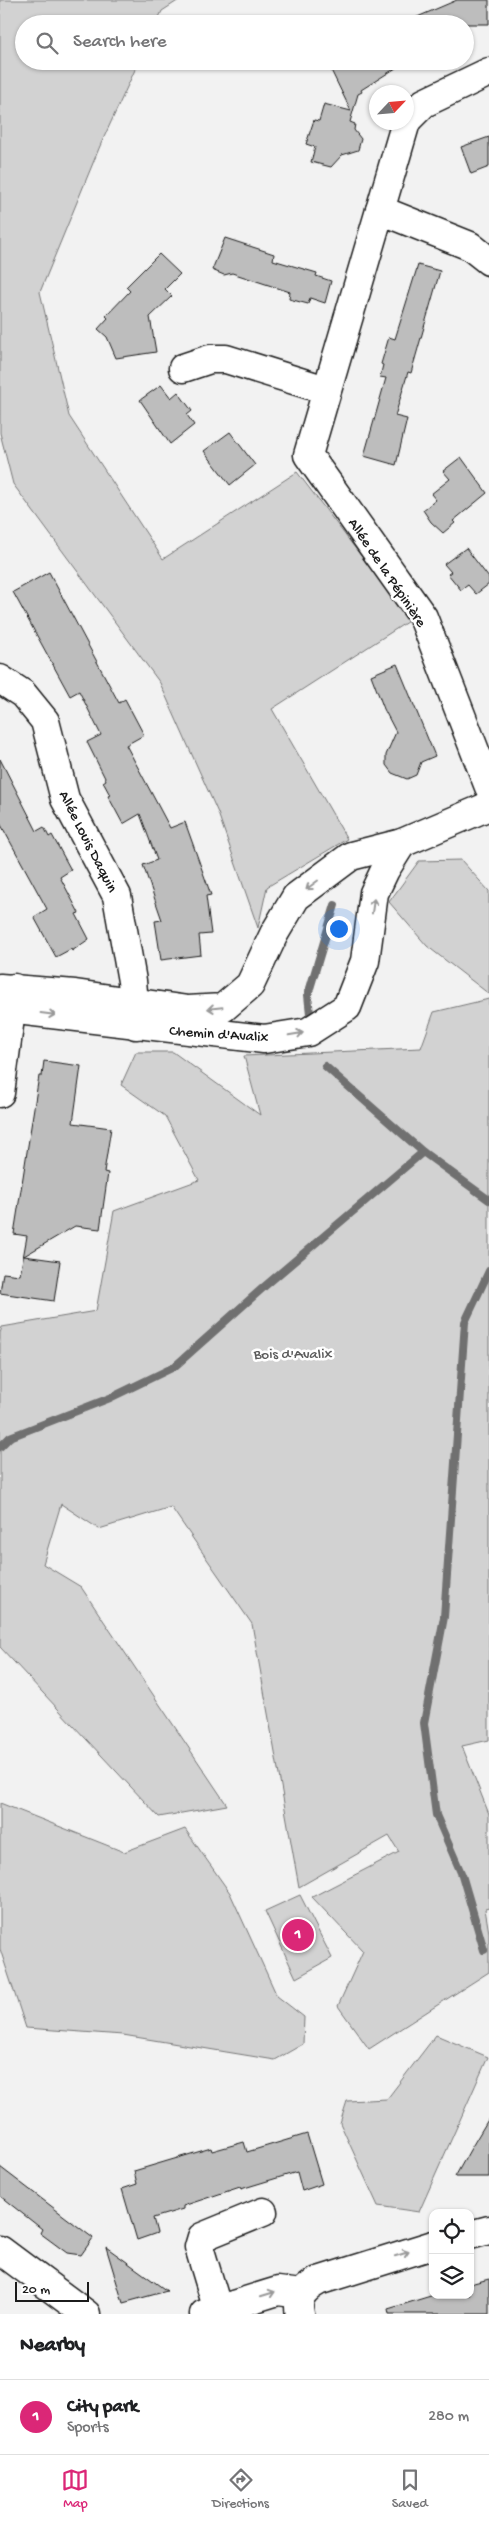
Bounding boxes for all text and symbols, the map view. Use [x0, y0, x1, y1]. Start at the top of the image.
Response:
search box [15, 15, 474, 70]
icon: search [33, 29, 61, 57]
text: Search here [73, 31, 167, 54]
north arrow [369, 85, 414, 130]
street label: Allée de la Pépinière [343, 515, 430, 631]
street label: Allée Louis Daquin [54, 788, 121, 896]
one-way arrow [306, 880, 319, 891]
one-way arrow [368, 899, 378, 915]
your location [326, 916, 352, 942]
one-way arrow [208, 1003, 224, 1013]
one-way arrow [40, 1009, 56, 1019]
street label: Chemin d'Avalix [169, 1023, 269, 1047]
one-way arrow [288, 1028, 304, 1038]
park label: Bois d'Avalix [253, 1346, 332, 1364]
pin: 1 [282, 1916, 314, 1954]
map controls [429, 2209, 474, 2299]
button: locate [429, 2209, 474, 2254]
one-way arrow [394, 2249, 410, 2258]
button: layers [429, 2254, 474, 2299]
scale bar [15, 2279, 89, 2302]
text: 20 m [22, 2282, 50, 2299]
one-way arrow [259, 2289, 275, 2299]
text: Nearby [20, 2334, 85, 2359]
text: City park [67, 2396, 138, 2419]
text: 1 [33, 2408, 39, 2427]
text: 280 m [428, 2408, 469, 2427]
text: Sports [67, 2419, 109, 2438]
tab: Map [61, 2466, 89, 2513]
tab: Directions [212, 2466, 269, 2513]
tab: Saved [392, 2466, 428, 2513]

